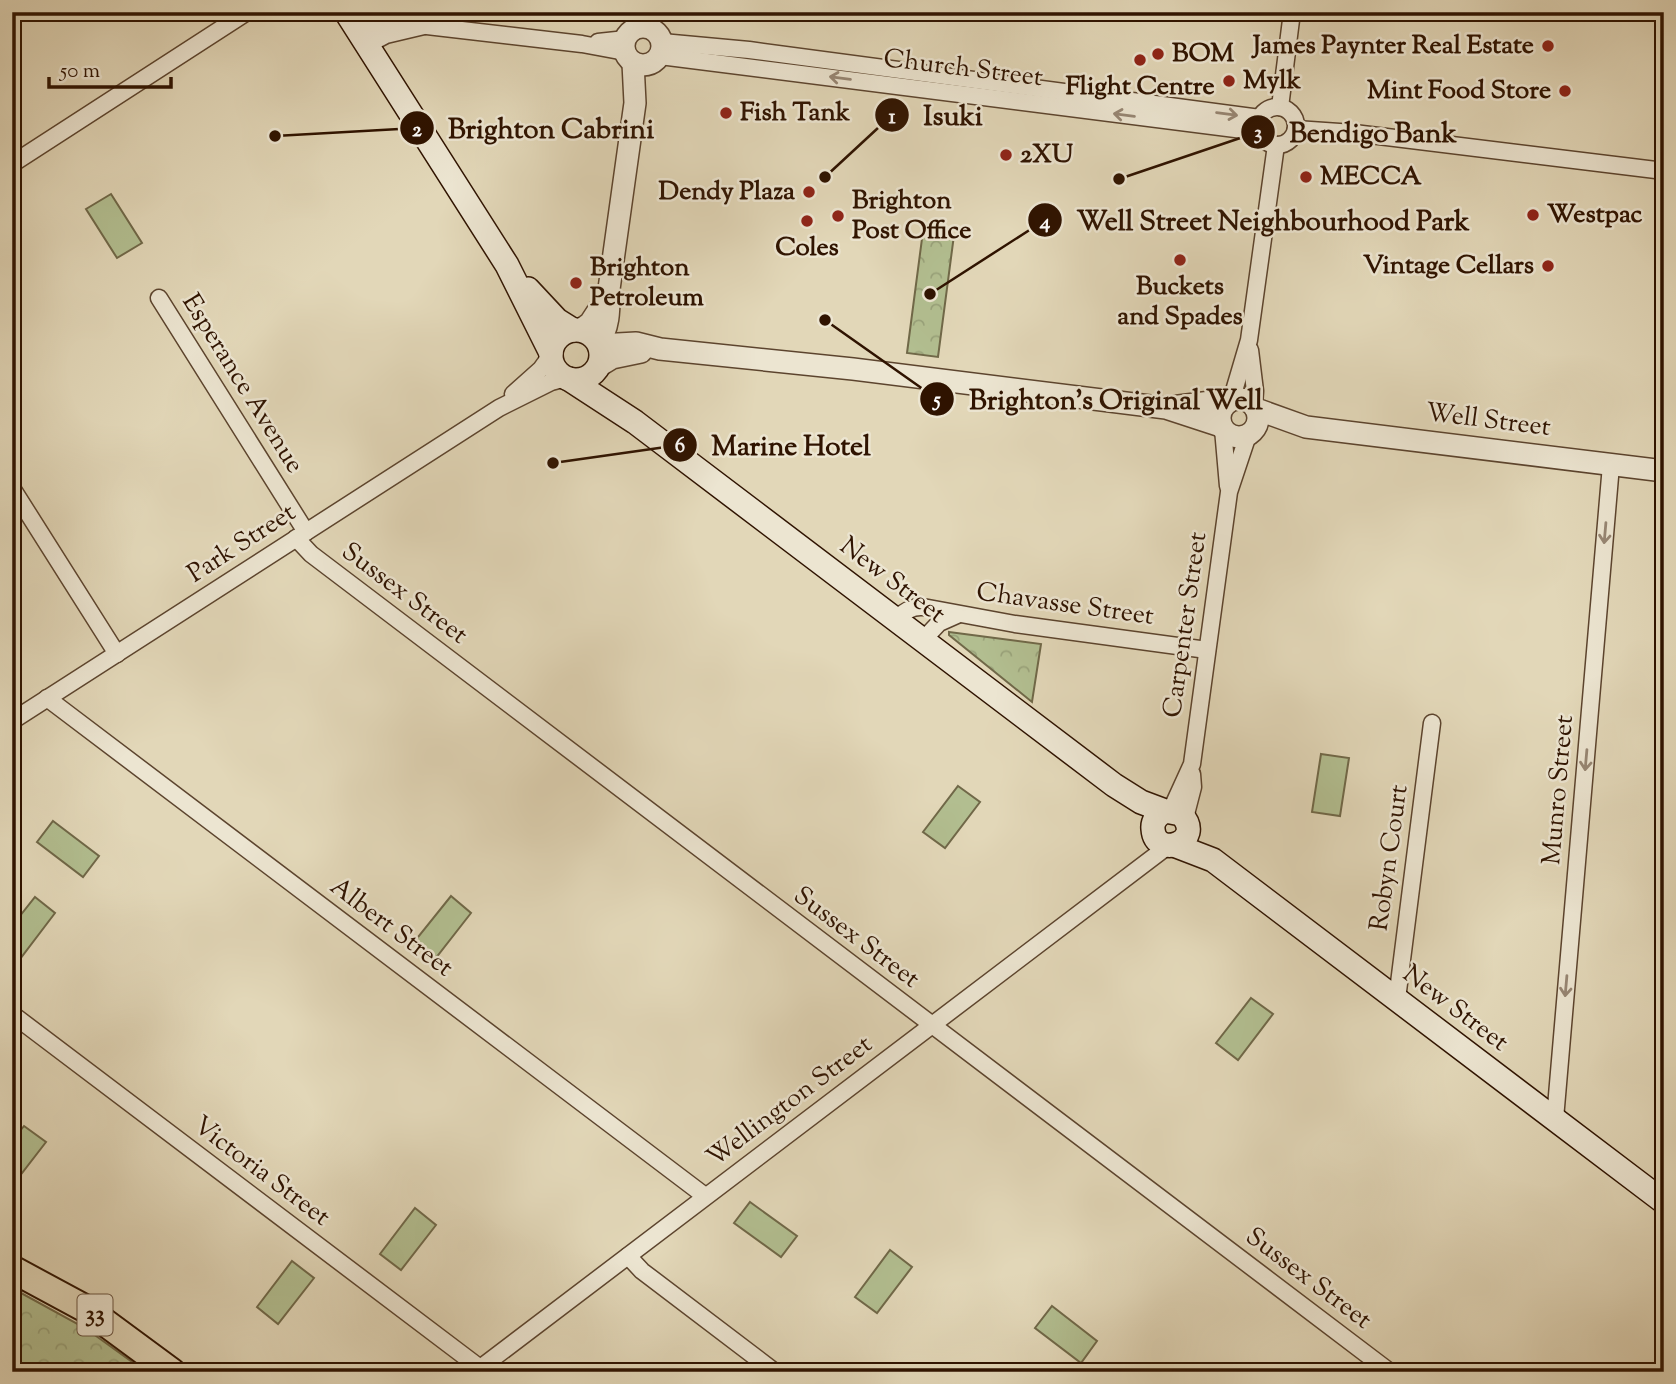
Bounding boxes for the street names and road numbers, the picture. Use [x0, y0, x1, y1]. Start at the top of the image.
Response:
street label: Church Street [881, 41, 1045, 97]
street label: Esperance Avenue [172, 287, 312, 481]
street label: Well Street [1423, 395, 1553, 447]
street label: Park Street [181, 495, 303, 593]
street label: New Street [831, 529, 953, 633]
street label: Carpenter Street [1155, 530, 1217, 720]
street label: Sussex Street [333, 534, 475, 654]
street label: Chavasse Street [974, 574, 1156, 636]
street label: Munro Street [1534, 713, 1584, 866]
street label: Robyn Court [1361, 782, 1419, 933]
street label: Albert Street [321, 869, 461, 987]
street label: Sussex Street [785, 878, 927, 998]
street label: New Street [1394, 957, 1516, 1061]
street label: Wellington Street [699, 1027, 881, 1177]
street label: Victoria Street [185, 1108, 337, 1236]
street label: Sussex Street [1237, 1219, 1379, 1339]
road number: 33 [78, 1294, 112, 1336]

